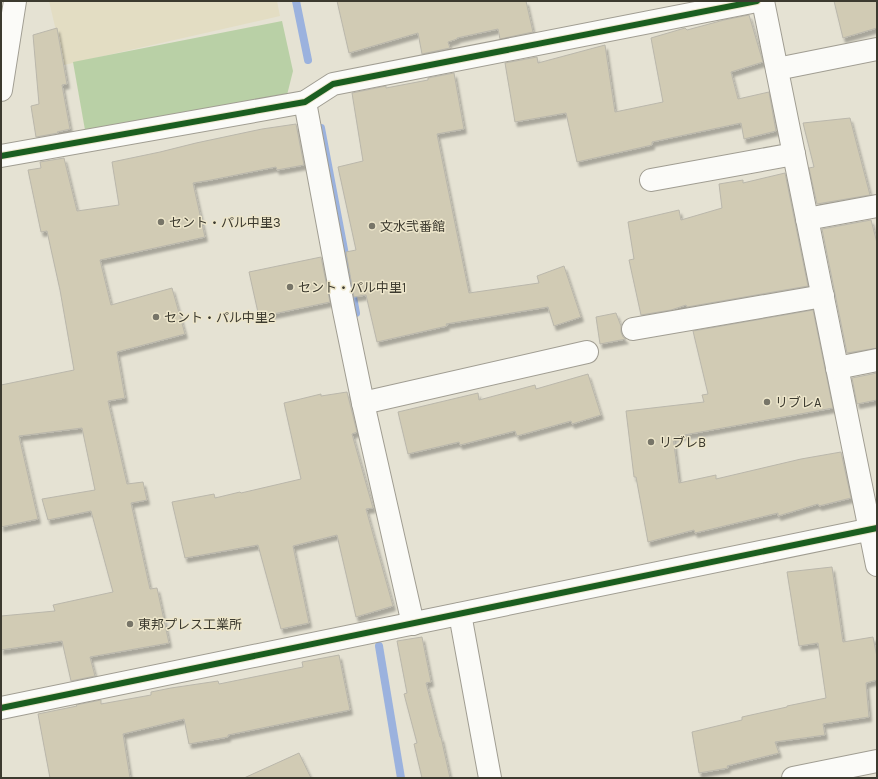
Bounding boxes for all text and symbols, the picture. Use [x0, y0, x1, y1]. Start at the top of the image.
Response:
place label: セント・パル中里3 [169, 215, 281, 230]
marker: セント・パル中里3 [156, 217, 166, 227]
place label: 文水弐番館 [380, 219, 445, 234]
marker: 文水弐番館 [367, 221, 377, 231]
place label: セント・パル中里1 [298, 280, 406, 295]
marker: セント・パル中里1 [285, 282, 295, 292]
place label: セント・パル中里2 [164, 310, 276, 325]
marker: セント・パル中里2 [151, 312, 161, 322]
place label: リブレA [775, 395, 822, 410]
marker: リブレA [762, 397, 772, 407]
place label: リブレB [659, 435, 706, 450]
marker: リブレB [646, 437, 656, 447]
place label: 東邦プレス工業所 [138, 617, 242, 632]
marker: 東邦プレス工業所 [125, 619, 135, 629]

